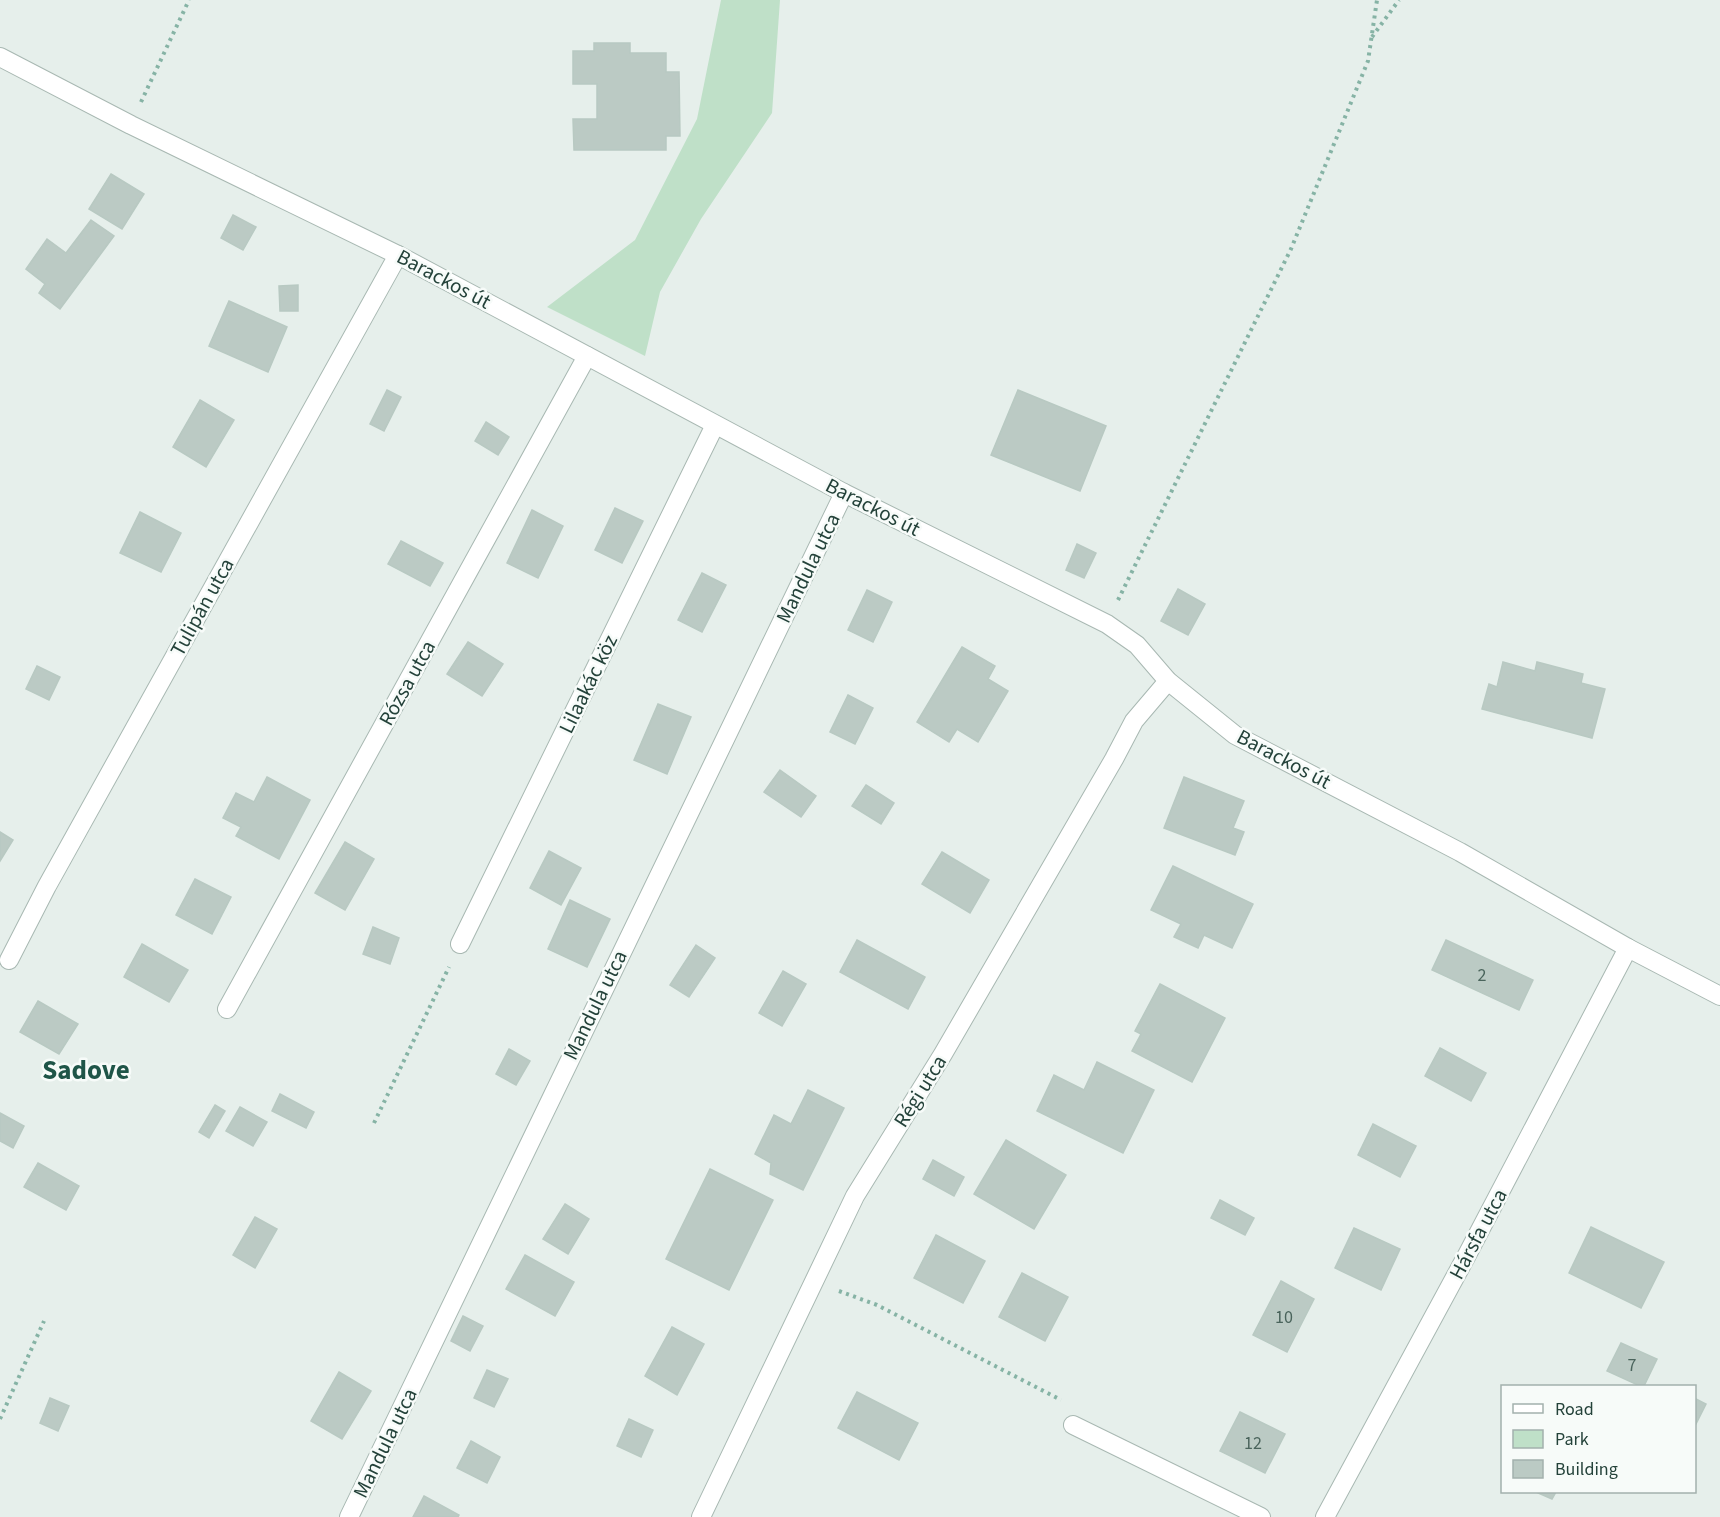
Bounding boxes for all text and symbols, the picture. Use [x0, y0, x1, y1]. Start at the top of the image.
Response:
street label: Barackos út [392, 242, 496, 316]
street label: Barackos út [820, 470, 926, 544]
street label: Mandula utca [768, 508, 848, 628]
street label: Tulipán utca [163, 552, 241, 662]
street label: Lilaakác köz [551, 629, 625, 738]
street label: Rózsa utca [371, 635, 443, 731]
street label: Barackos út [1232, 722, 1336, 796]
street label: Mandula utca [555, 945, 635, 1065]
house number: 2 [1478, 963, 1487, 988]
street label: Régi utca [886, 1049, 954, 1133]
district label: Sadove [42, 1051, 130, 1090]
street label: Hársfa utca [1442, 1183, 1514, 1285]
house number: 10 [1275, 1305, 1293, 1330]
house number: 7 [1628, 1353, 1637, 1378]
street label: Mandula utca [345, 1383, 425, 1503]
legend [1501, 1385, 1696, 1493]
text: Road [1555, 1397, 1594, 1422]
text: Park [1555, 1427, 1589, 1452]
house number: 12 [1244, 1431, 1262, 1456]
text: Building [1555, 1457, 1618, 1482]

